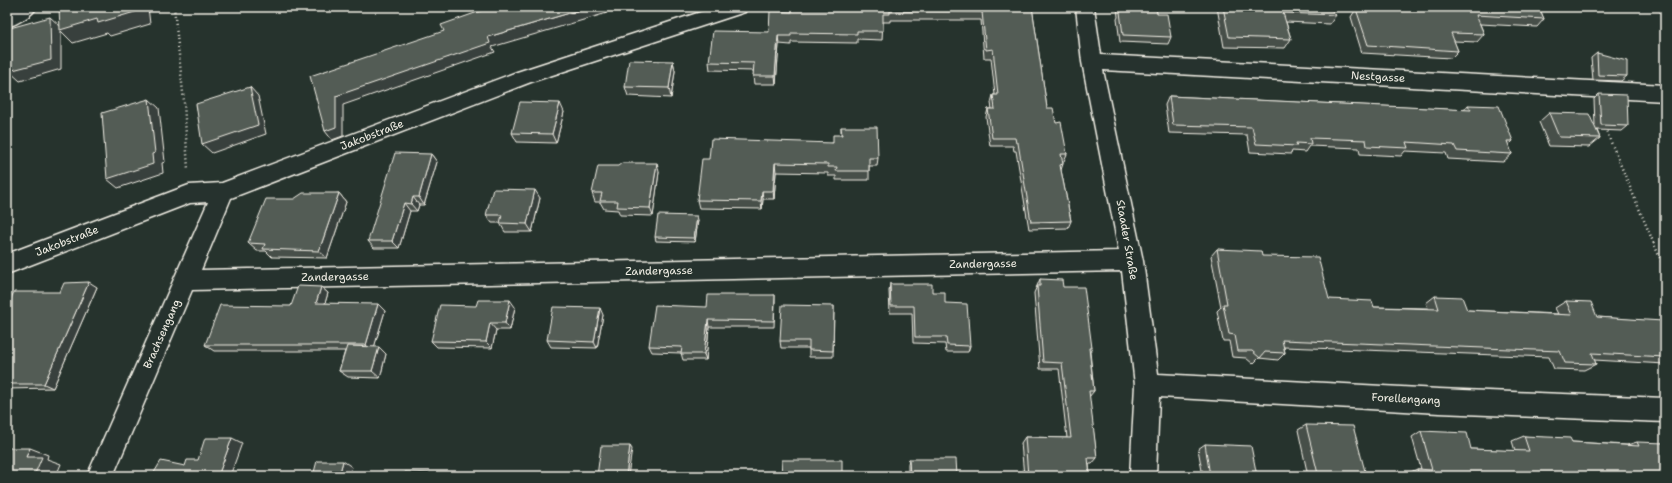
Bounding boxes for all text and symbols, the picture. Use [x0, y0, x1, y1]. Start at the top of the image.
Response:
street label: Nestgasse [1351, 68, 1405, 86]
street label: Jakobstraße [338, 116, 406, 154]
street label: Staader Straße [1113, 199, 1141, 281]
street label: Jakobstraße [33, 222, 101, 260]
street label: Zandergasse [949, 256, 1017, 272]
street label: Zandergasse [625, 263, 693, 279]
street label: Zandergasse [301, 269, 369, 285]
street label: Brachsengang [140, 297, 184, 371]
street label: Forellengang [1371, 390, 1441, 408]

